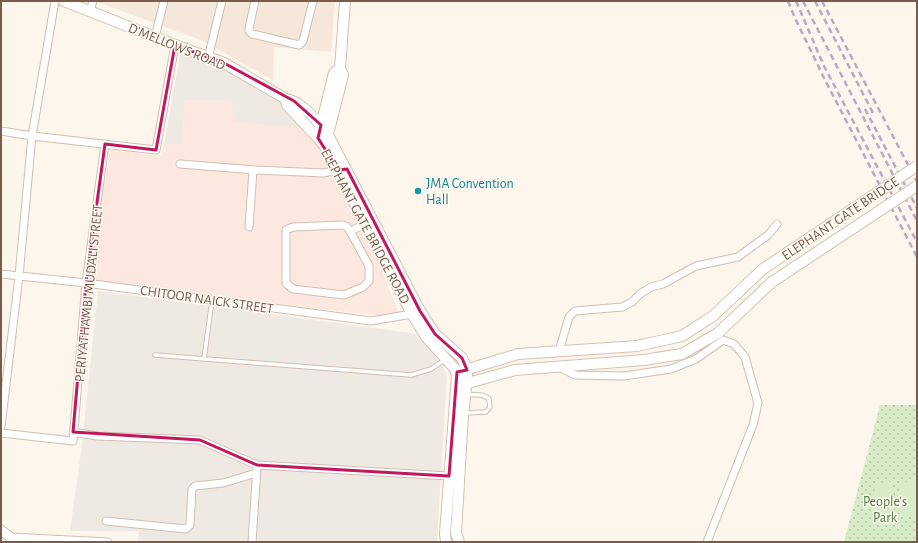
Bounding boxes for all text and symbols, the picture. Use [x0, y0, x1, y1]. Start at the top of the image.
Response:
street label: D'MELLOWS ROAD [126, 21, 227, 73]
street label: ELEPHANT GATE BRIDGE ROAD [318, 147, 412, 306]
street label: ELEPHANT GATE BRIDGE [780, 174, 902, 263]
place label: JMA Convention Hall [426, 177, 514, 207]
marker: JMA Convention Hall [413, 186, 423, 196]
street label: PERIYATHAMBI MUDALI STREET [73, 203, 105, 383]
street label: CHITOOR NAICK STREET [139, 284, 274, 316]
park label: People's Park [863, 495, 907, 525]

